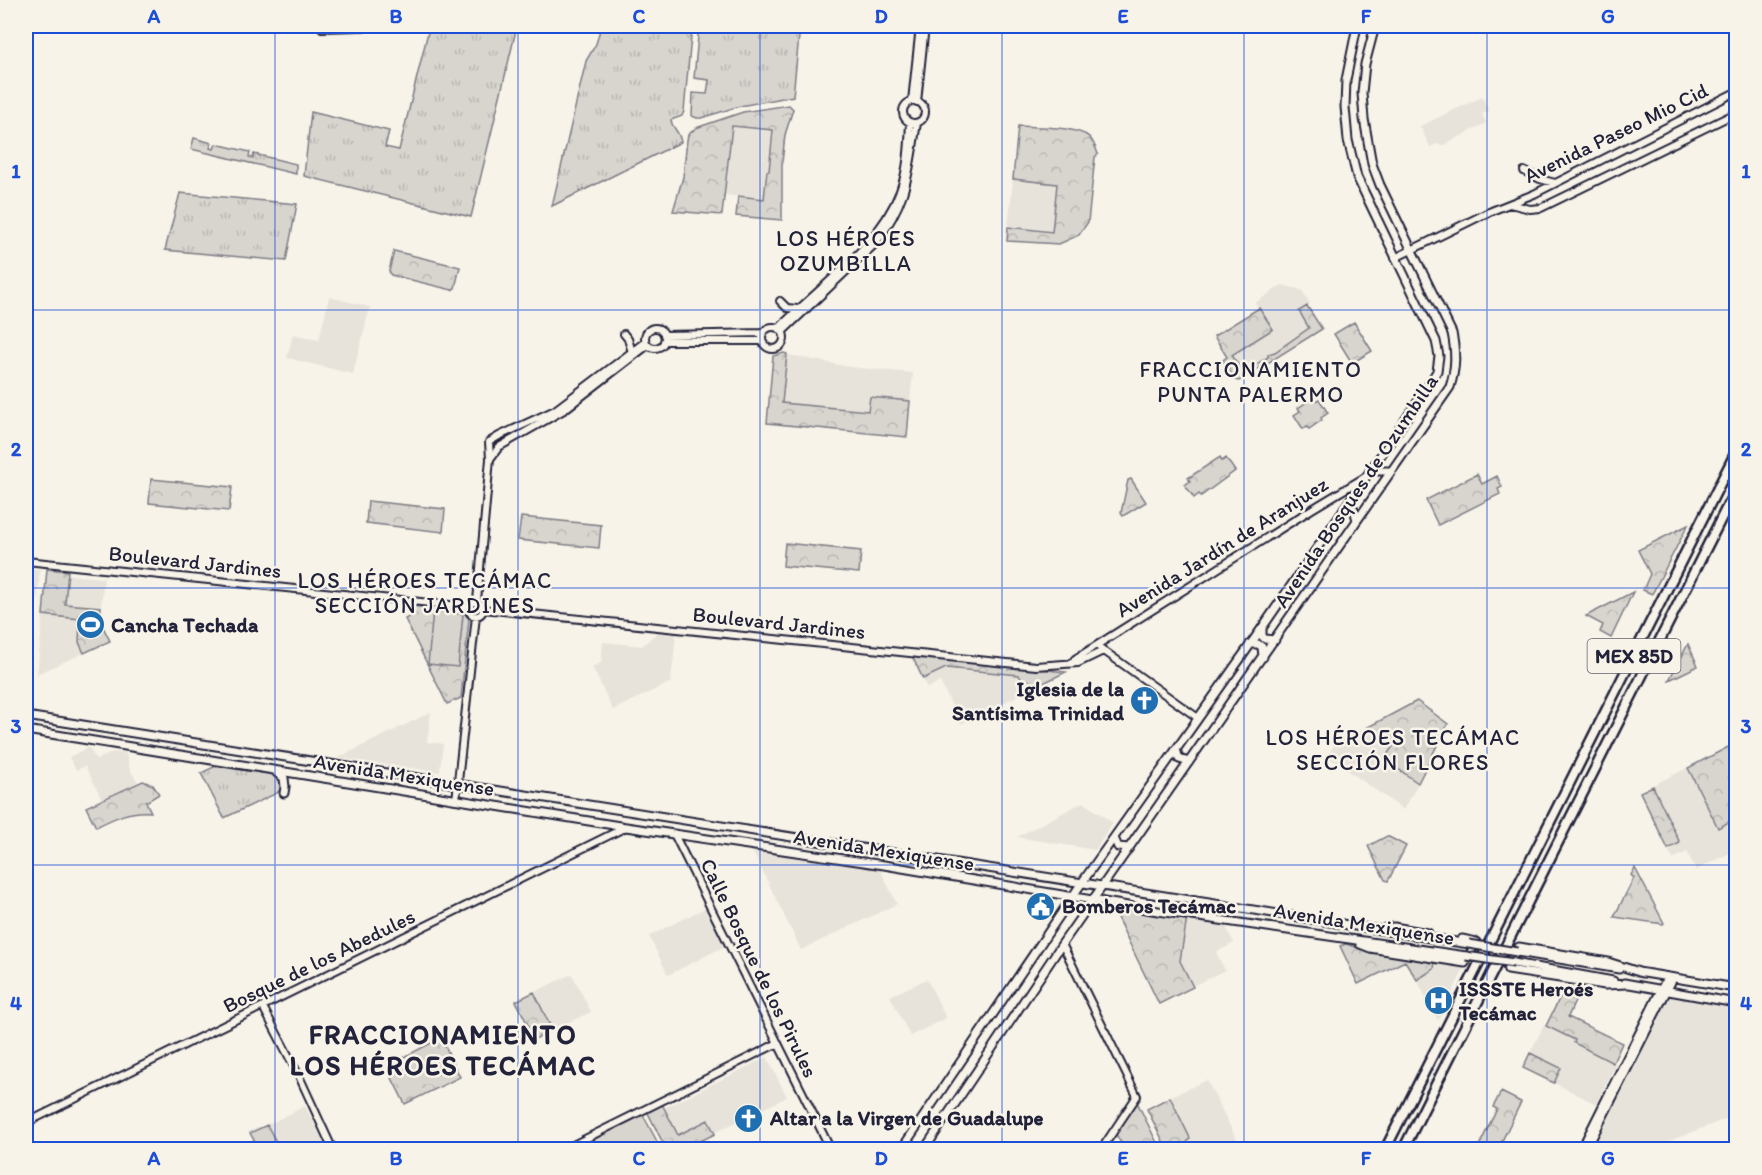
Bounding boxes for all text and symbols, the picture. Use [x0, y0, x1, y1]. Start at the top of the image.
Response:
text: A [147, 4, 161, 28]
text: B [390, 4, 403, 28]
text: C [633, 4, 646, 28]
text: D [874, 4, 888, 28]
text: E [1117, 4, 1129, 28]
text: F [1361, 4, 1372, 28]
text: G [1601, 4, 1615, 28]
street label: Avenida Paseo Mio Cid [1520, 77, 1712, 188]
text: 1 [11, 159, 21, 183]
text: 1 [1741, 159, 1751, 183]
district label: LOS HÉROES OZUMBILLA [776, 225, 916, 277]
district label: FRACCIONAMIENTO PUNTA PALERMO [1140, 356, 1362, 408]
street label: Avenida Bosques de Ozumbilla [1268, 369, 1443, 612]
text: 2 [11, 437, 22, 461]
text: 2 [1741, 437, 1752, 461]
street label: Avenida Jardín de Aranjuez [1111, 471, 1333, 622]
street label: Boulevard Jardines [107, 540, 283, 583]
district label: LOS HÉROES TECÁMAC SECCIÓN JARDINES [297, 567, 553, 619]
street label: Boulevard Jardines [691, 601, 867, 644]
sports icon: Cancha Techada [74, 609, 106, 641]
place label: Cancha Techada [111, 612, 259, 637]
road number: MEX 85D [1588, 639, 1680, 673]
place label: Iglesia de la Santísima Trinidad [952, 676, 1125, 725]
church icon: Iglesia de la Santísima Trinidad [1129, 685, 1161, 717]
text: 3 [11, 714, 22, 738]
text: 3 [1741, 714, 1752, 738]
district label: LOS HÉROES TECÁMAC SECCIÓN FLORES [1265, 724, 1521, 776]
street label: Avenida Mexiquense [312, 748, 496, 801]
street label: Avenida Mexiquense [792, 823, 976, 876]
street label: Calle Bosque de los Pirules [695, 854, 823, 1081]
public building icon: Bomberos Tecámac [1025, 890, 1057, 922]
place label: Bomberos Tecámac [1062, 893, 1236, 918]
street label: Avenida Mexiquense [1272, 897, 1456, 950]
street label: Bosque de los Abedules [219, 903, 419, 1018]
place label: ISSSTE Heroés Tecámac [1458, 976, 1593, 1025]
hospital icon: ISSSTE Heroés Tecámac [1422, 985, 1454, 1017]
text: 4 [10, 991, 22, 1015]
text: 4 [1740, 991, 1752, 1015]
district label: FRACCIONAMIENTO LOS HÉROES TECÁMAC [289, 1018, 597, 1082]
church icon: Altar a la Virgen de Guadalupe [733, 1102, 765, 1134]
place label: Altar a la Virgen de Guadalupe [769, 1105, 1044, 1131]
text: A [147, 1146, 161, 1170]
text: B [390, 1146, 403, 1170]
text: C [633, 1146, 646, 1170]
text: D [874, 1146, 888, 1170]
text: E [1117, 1146, 1129, 1170]
text: F [1361, 1146, 1372, 1170]
text: G [1601, 1146, 1615, 1170]

